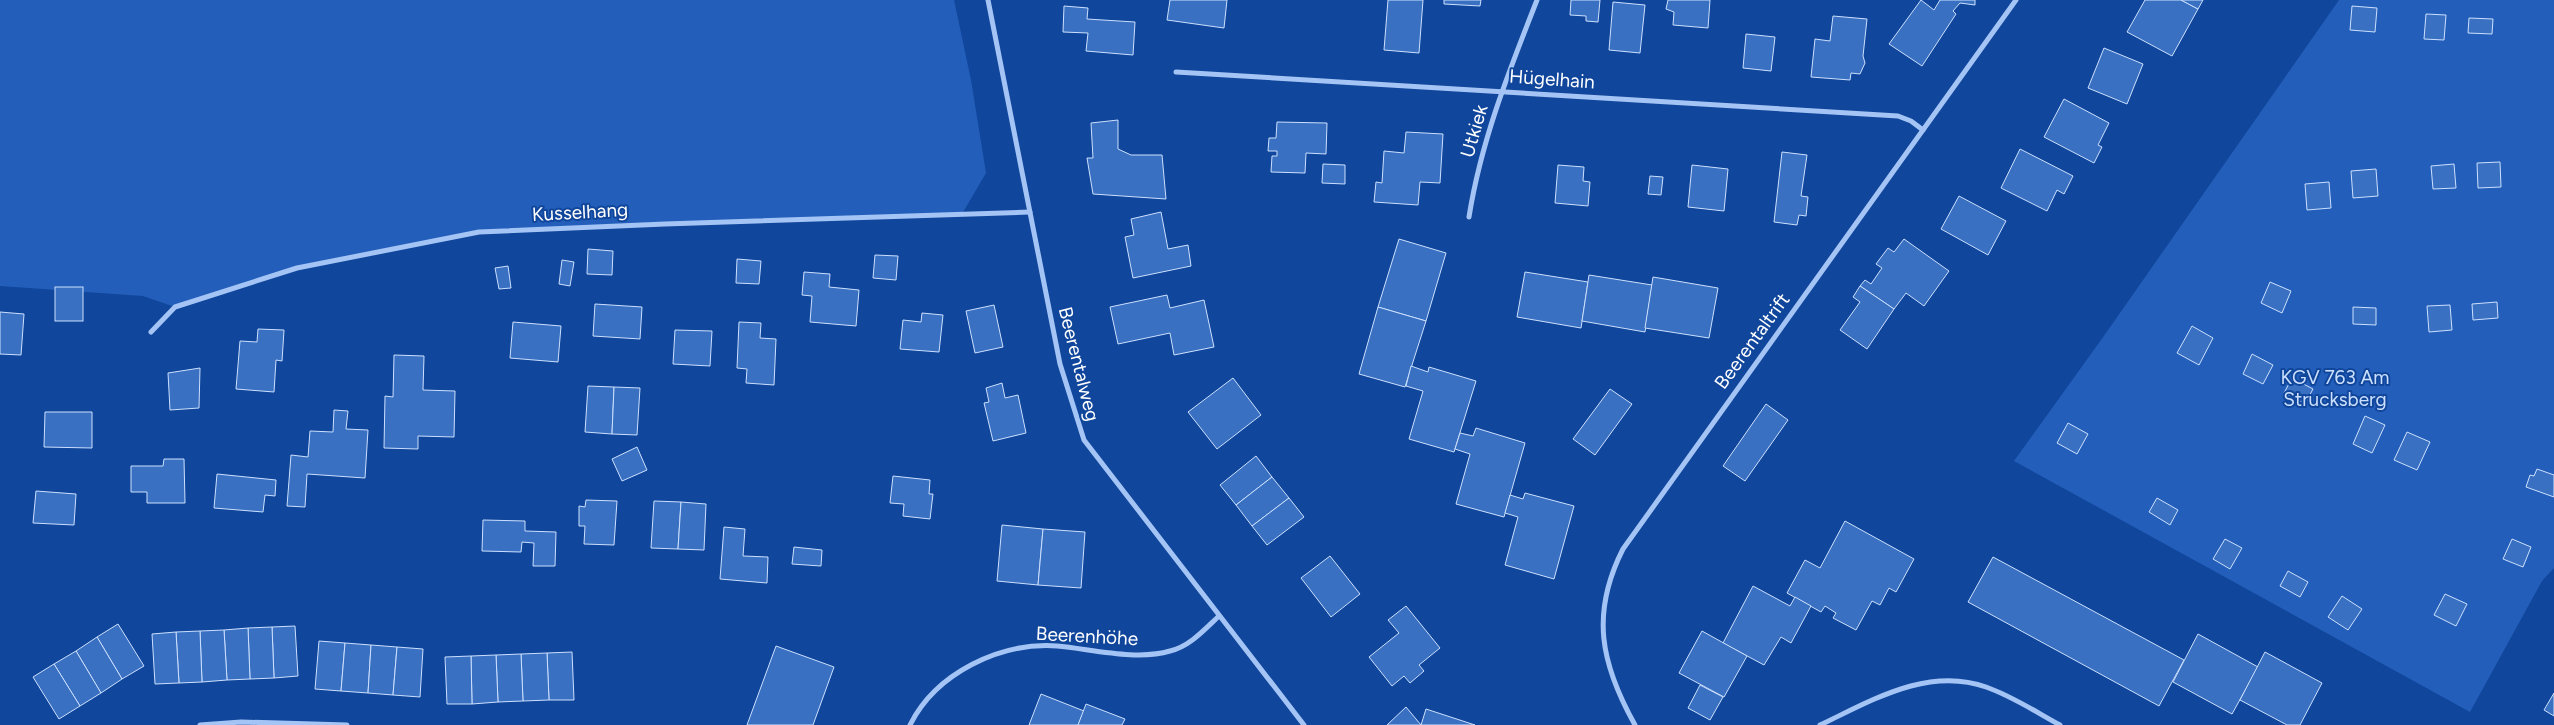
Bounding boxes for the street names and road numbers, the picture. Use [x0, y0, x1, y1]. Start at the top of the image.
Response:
street label: Hügelhain [1508, 65, 1596, 93]
street label: Utkiek [1456, 101, 1493, 160]
street label: Kusselhang [531, 198, 629, 226]
street label: Beerentaltrift [1709, 289, 1795, 393]
street label: Beerentalweg [1054, 304, 1104, 424]
street label: Beerenhöhe [1035, 622, 1139, 650]

